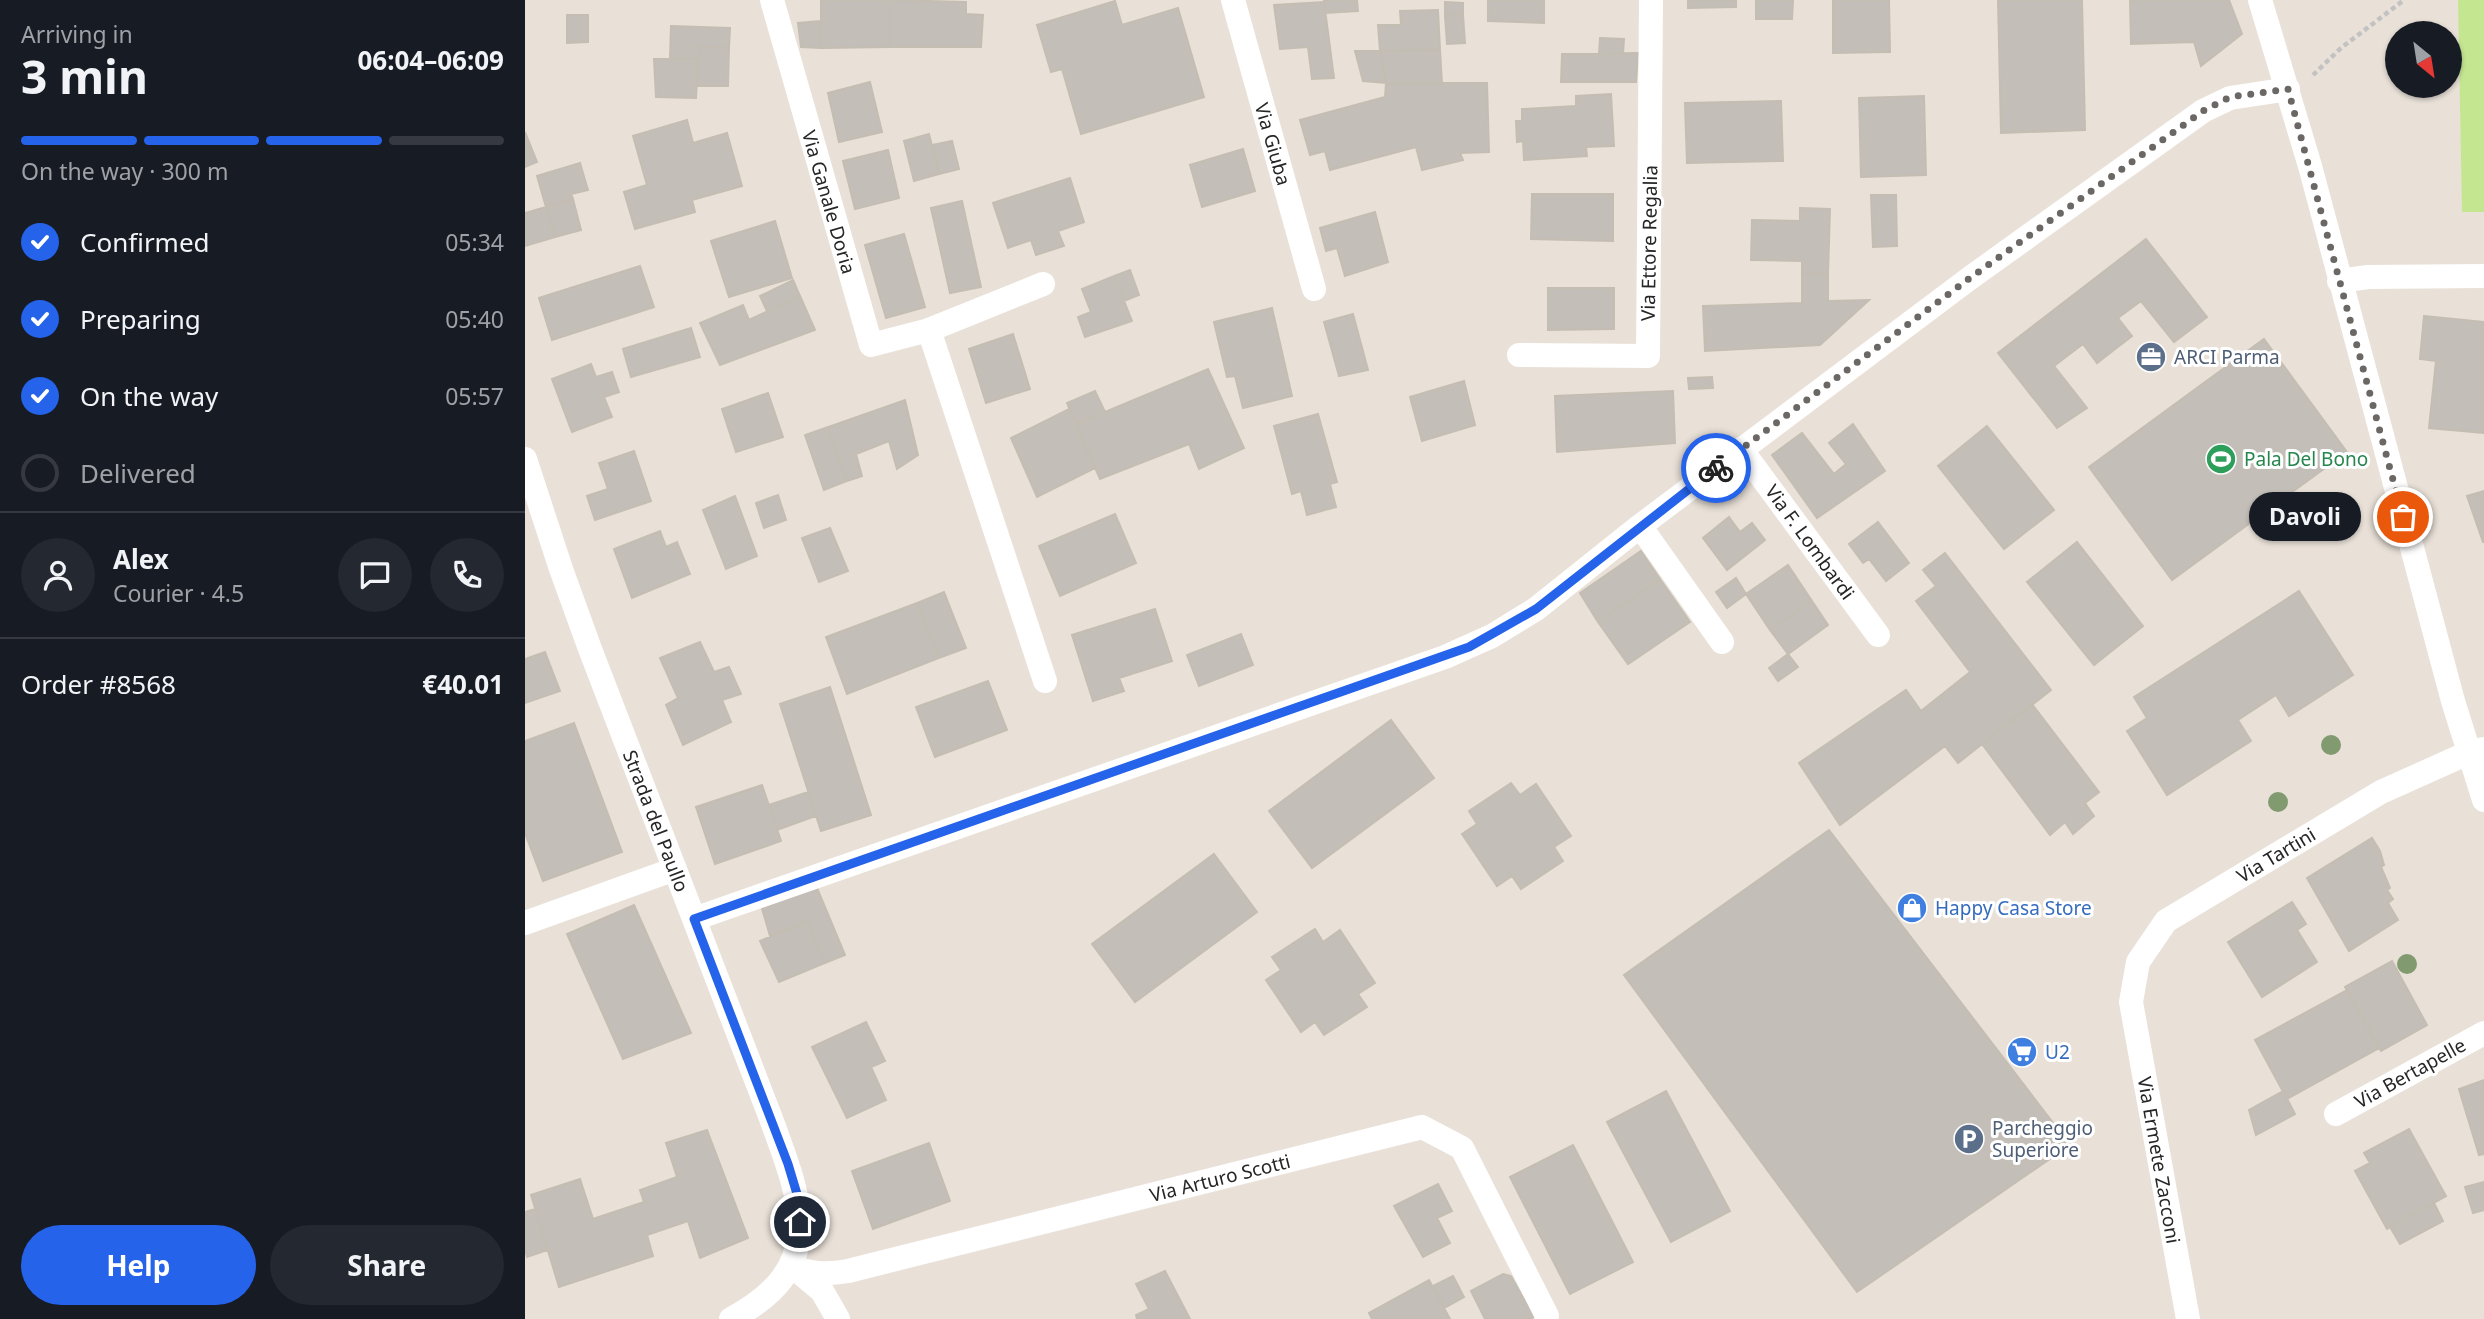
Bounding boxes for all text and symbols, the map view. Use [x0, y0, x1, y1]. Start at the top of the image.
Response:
text: Arriving in [21, 18, 133, 50]
north arrow [2385, 21, 2462, 98]
map controls [2385, 21, 2462, 98]
text: 06:04–06:09 [357, 42, 504, 78]
text: 3 min [21, 45, 148, 107]
street label: Via Giuba [1249, 100, 1297, 188]
street label: Via Ganale Doria [796, 127, 862, 277]
text: On the way · 300 m [21, 155, 228, 187]
street label: Via Ettore Regalia [1635, 165, 1663, 321]
icon: check [21, 223, 59, 261]
text: Confirmed [80, 224, 210, 260]
text: 05:34 [445, 226, 504, 258]
icon: check [21, 300, 59, 338]
text: Preparing [80, 301, 201, 337]
text: 05:40 [445, 303, 504, 335]
office icon: ARCI Parma [2134, 340, 2168, 374]
place label: ARCI Parma [2174, 344, 2280, 370]
icon: check [21, 377, 59, 415]
text: On the way [80, 378, 218, 414]
text: 05:57 [445, 380, 504, 412]
courier [1681, 433, 1751, 503]
sports icon: Pala Del Bono [2204, 442, 2238, 476]
place label: Pala Del Bono [2244, 446, 2368, 472]
icon: bike [1697, 449, 1735, 487]
text: Delivered [80, 455, 196, 491]
street label: Via F. Lombardi [1759, 479, 1861, 605]
pin [2373, 487, 2433, 547]
callout: Davoli [2249, 492, 2361, 542]
icon: bag [2384, 498, 2422, 536]
text: Davoli [2269, 500, 2341, 532]
button: person [21, 538, 95, 612]
button: chat [338, 538, 412, 612]
button: phone [430, 538, 504, 612]
text: Alex [113, 541, 169, 577]
text: Courier · 4.5 [113, 577, 244, 609]
text: Order #8568 [21, 666, 176, 702]
text: €40.01 [422, 666, 504, 702]
street label: Strada del Paullo [617, 746, 695, 896]
street label: Via Tartini [2232, 821, 2320, 889]
shop icon: Happy Casa Store [1895, 891, 1929, 925]
place label: Happy Casa Store [1935, 895, 2092, 921]
street label: Via Bertapelle [2350, 1032, 2470, 1114]
supermarket icon: U2 [2005, 1035, 2039, 1069]
place label: U2 [2045, 1039, 2070, 1065]
street label: Via Ermete Zacconi [2132, 1074, 2186, 1246]
place label: Parcheggio Superiore [1992, 1115, 2093, 1163]
parking icon: Parcheggio Superiore [1952, 1122, 1986, 1156]
street label: Via Arturo Scotti [1147, 1148, 1293, 1208]
pin [770, 1192, 830, 1252]
icon: home [781, 1203, 819, 1241]
button: Help [21, 1225, 256, 1305]
button: Share [270, 1225, 504, 1305]

